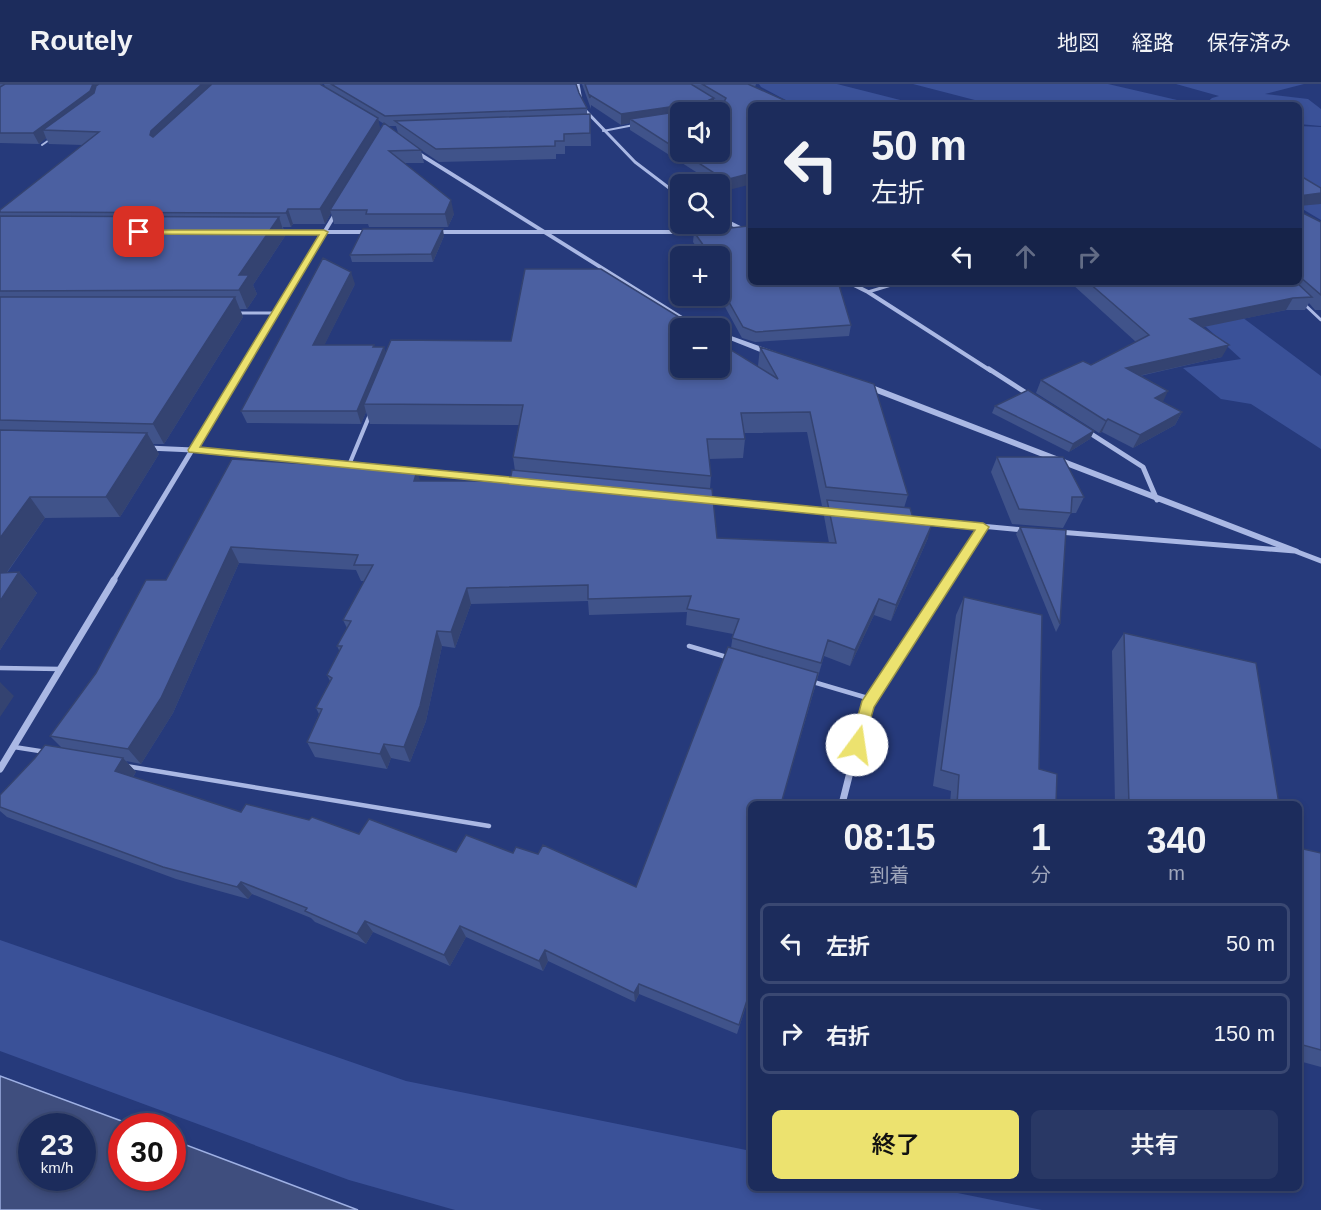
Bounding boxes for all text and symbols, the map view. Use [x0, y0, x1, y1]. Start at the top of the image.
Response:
text: Routely [30, 25, 133, 56]
text: 地図 [1057, 31, 1099, 54]
text: 経路 [1132, 31, 1174, 54]
text: 保存済み [1207, 31, 1291, 54]
map controls [670, 102, 730, 378]
button: sound [670, 102, 730, 162]
text: 50 m [871, 122, 967, 169]
icon: left [772, 126, 850, 204]
button: search [670, 174, 730, 234]
text: 左折 [871, 178, 925, 208]
pin [113, 206, 164, 257]
icon: arrive [122, 215, 155, 248]
icon: left [946, 240, 979, 273]
icon: ahead [1009, 240, 1042, 273]
icon: right [1072, 240, 1105, 273]
button: + [670, 246, 730, 306]
button: − [670, 318, 730, 378]
position arrow [825, 713, 889, 777]
text: 08:15 [843, 817, 936, 858]
text: 1 [1031, 817, 1051, 858]
text: 340 [1146, 820, 1207, 861]
text: m [1168, 862, 1185, 884]
text: 到着 [869, 864, 909, 886]
text: 分 [1031, 864, 1051, 886]
icon: left [775, 927, 808, 960]
text: 50 m [1226, 931, 1275, 956]
text: 左折 [826, 934, 870, 959]
icon: right [775, 1017, 808, 1050]
text: 150 m [1214, 1021, 1275, 1046]
text: 右折 [826, 1024, 870, 1049]
button: 終了 [772, 1110, 1019, 1179]
button: 共有 [1031, 1110, 1278, 1179]
speed limit sign: 30 [108, 1113, 186, 1191]
text: 23 [40, 1128, 74, 1161]
text: km/h [41, 1159, 73, 1176]

